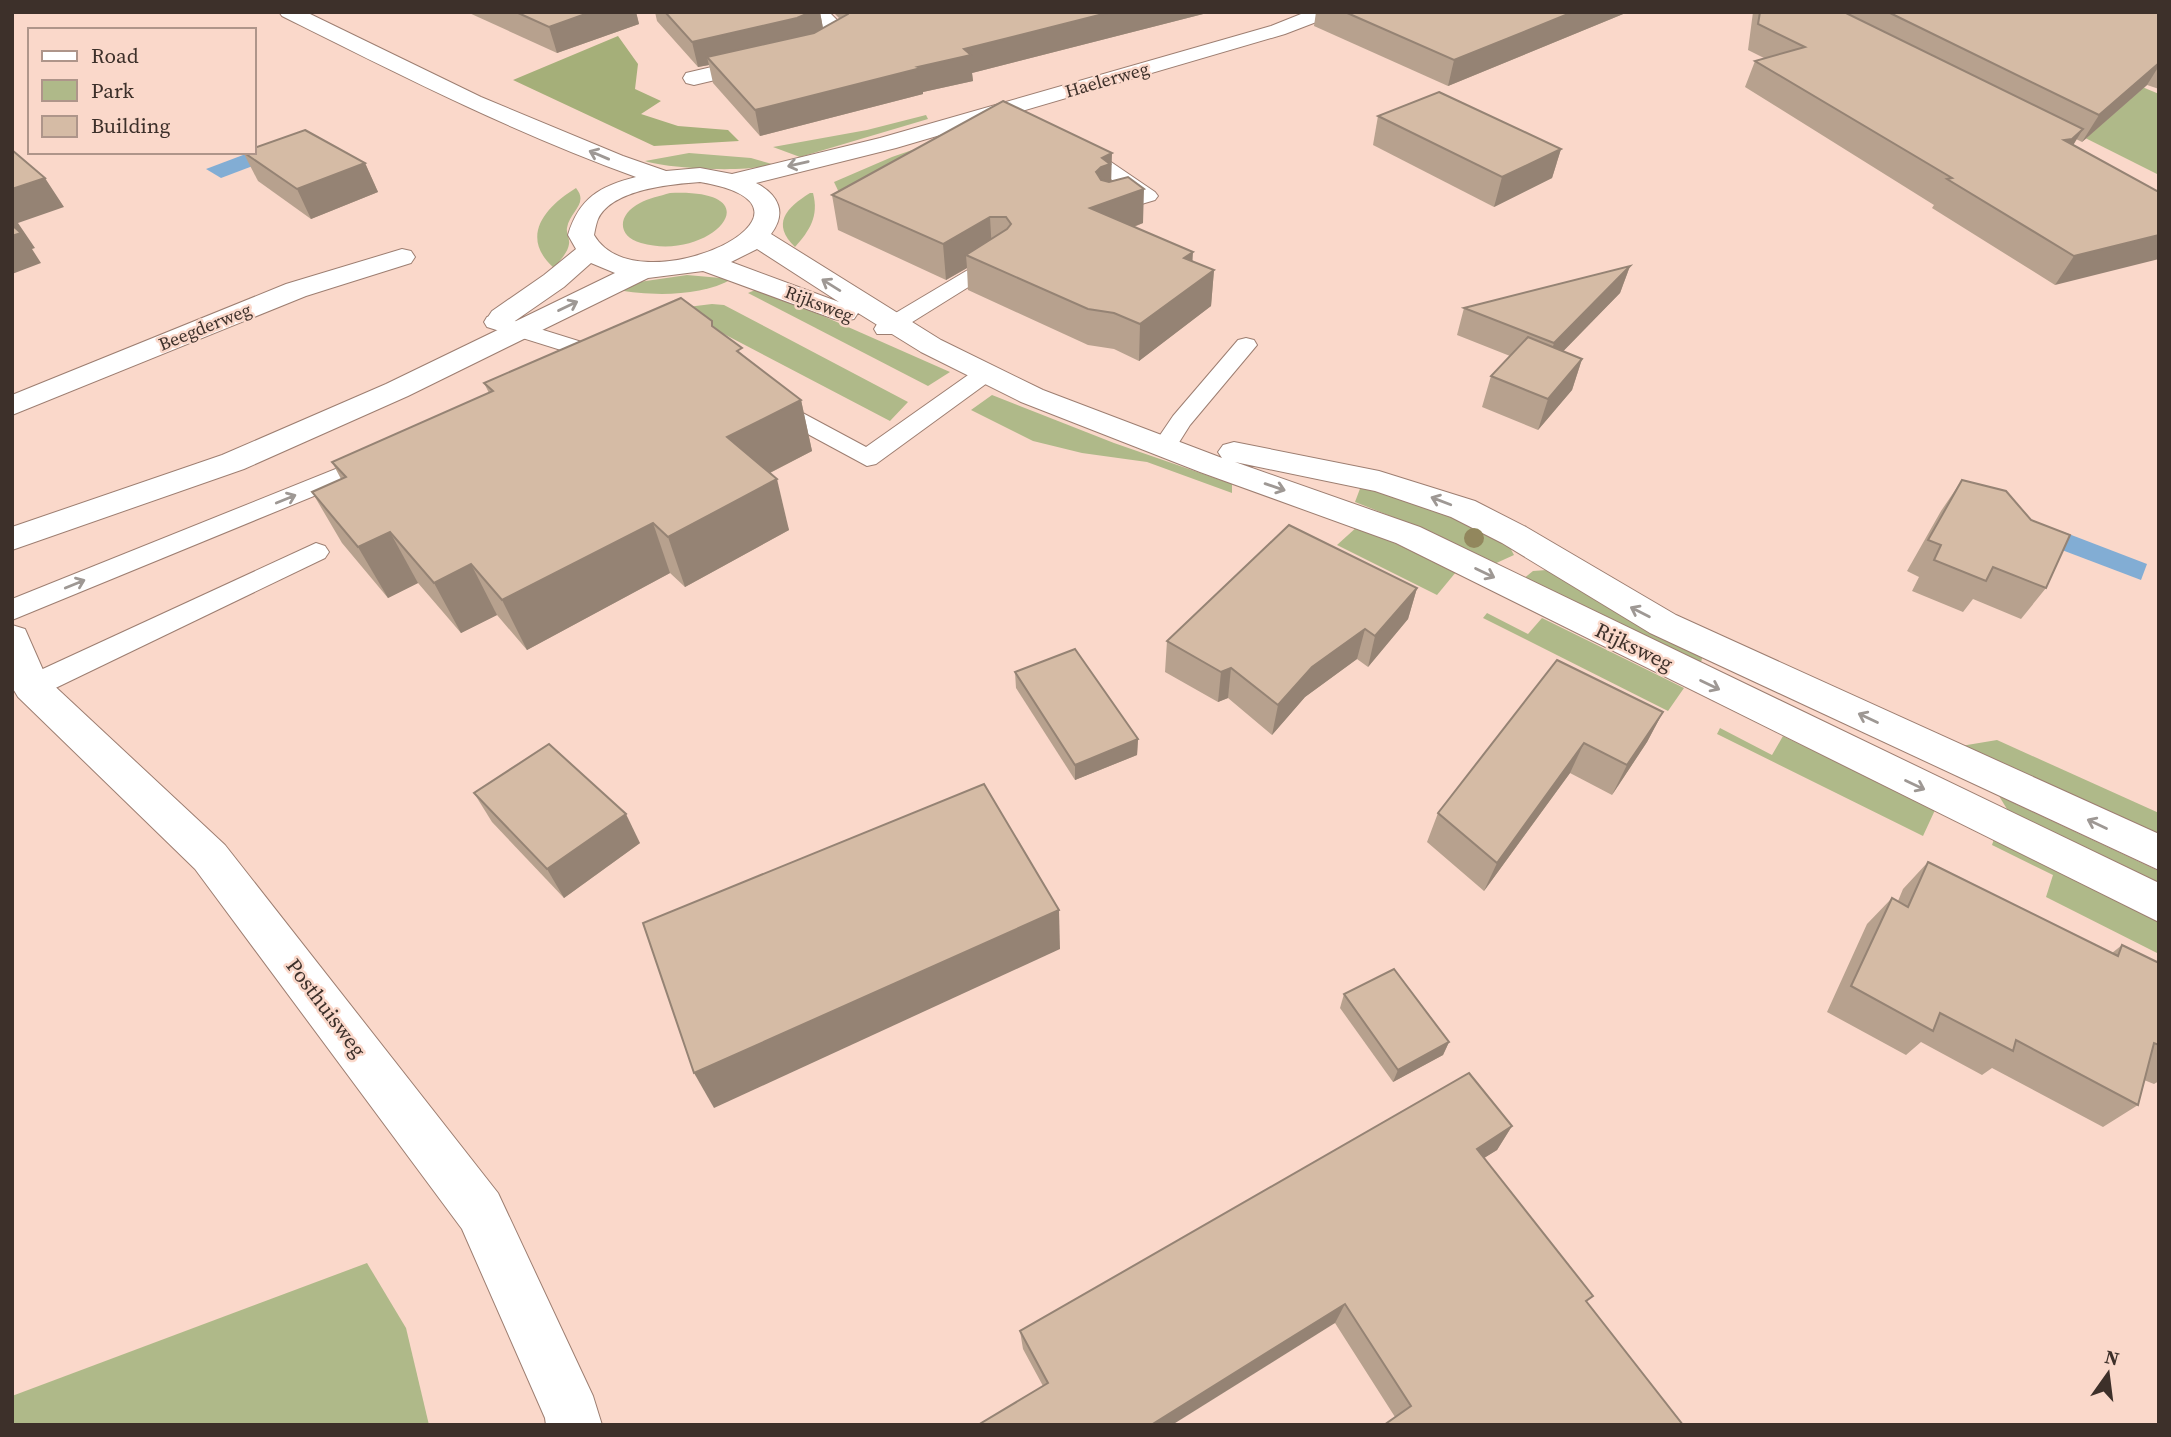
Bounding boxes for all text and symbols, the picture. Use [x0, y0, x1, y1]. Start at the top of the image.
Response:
legend [28, 28, 256, 154]
text: Road [91, 41, 139, 70]
street label: Haelerweg [1062, 56, 1152, 103]
text: Park [91, 76, 135, 105]
text: Building [91, 111, 170, 140]
one-way arrow [589, 148, 610, 161]
one-way arrow [787, 158, 810, 171]
one-way arrow [822, 278, 842, 292]
street label: Rijksweg [781, 279, 857, 328]
street label: Beegderweg [155, 297, 255, 356]
one-way arrow [557, 299, 578, 313]
one-way arrow [1263, 482, 1285, 494]
one-way arrow [275, 491, 297, 504]
one-way arrow [1431, 494, 1453, 507]
one-way arrow [1474, 567, 1495, 581]
one-way arrow [64, 577, 86, 590]
one-way arrow [1630, 605, 1651, 618]
street label: Rijksweg [1590, 615, 1678, 678]
one-way arrow [1699, 679, 1720, 693]
one-way arrow [1858, 711, 1879, 724]
one-way arrow [1904, 779, 1925, 793]
one-way arrow [2087, 817, 2108, 830]
street label: Posthuisweg [280, 952, 373, 1063]
north arrow [2073, 1339, 2143, 1409]
text: N [2102, 1343, 2122, 1372]

